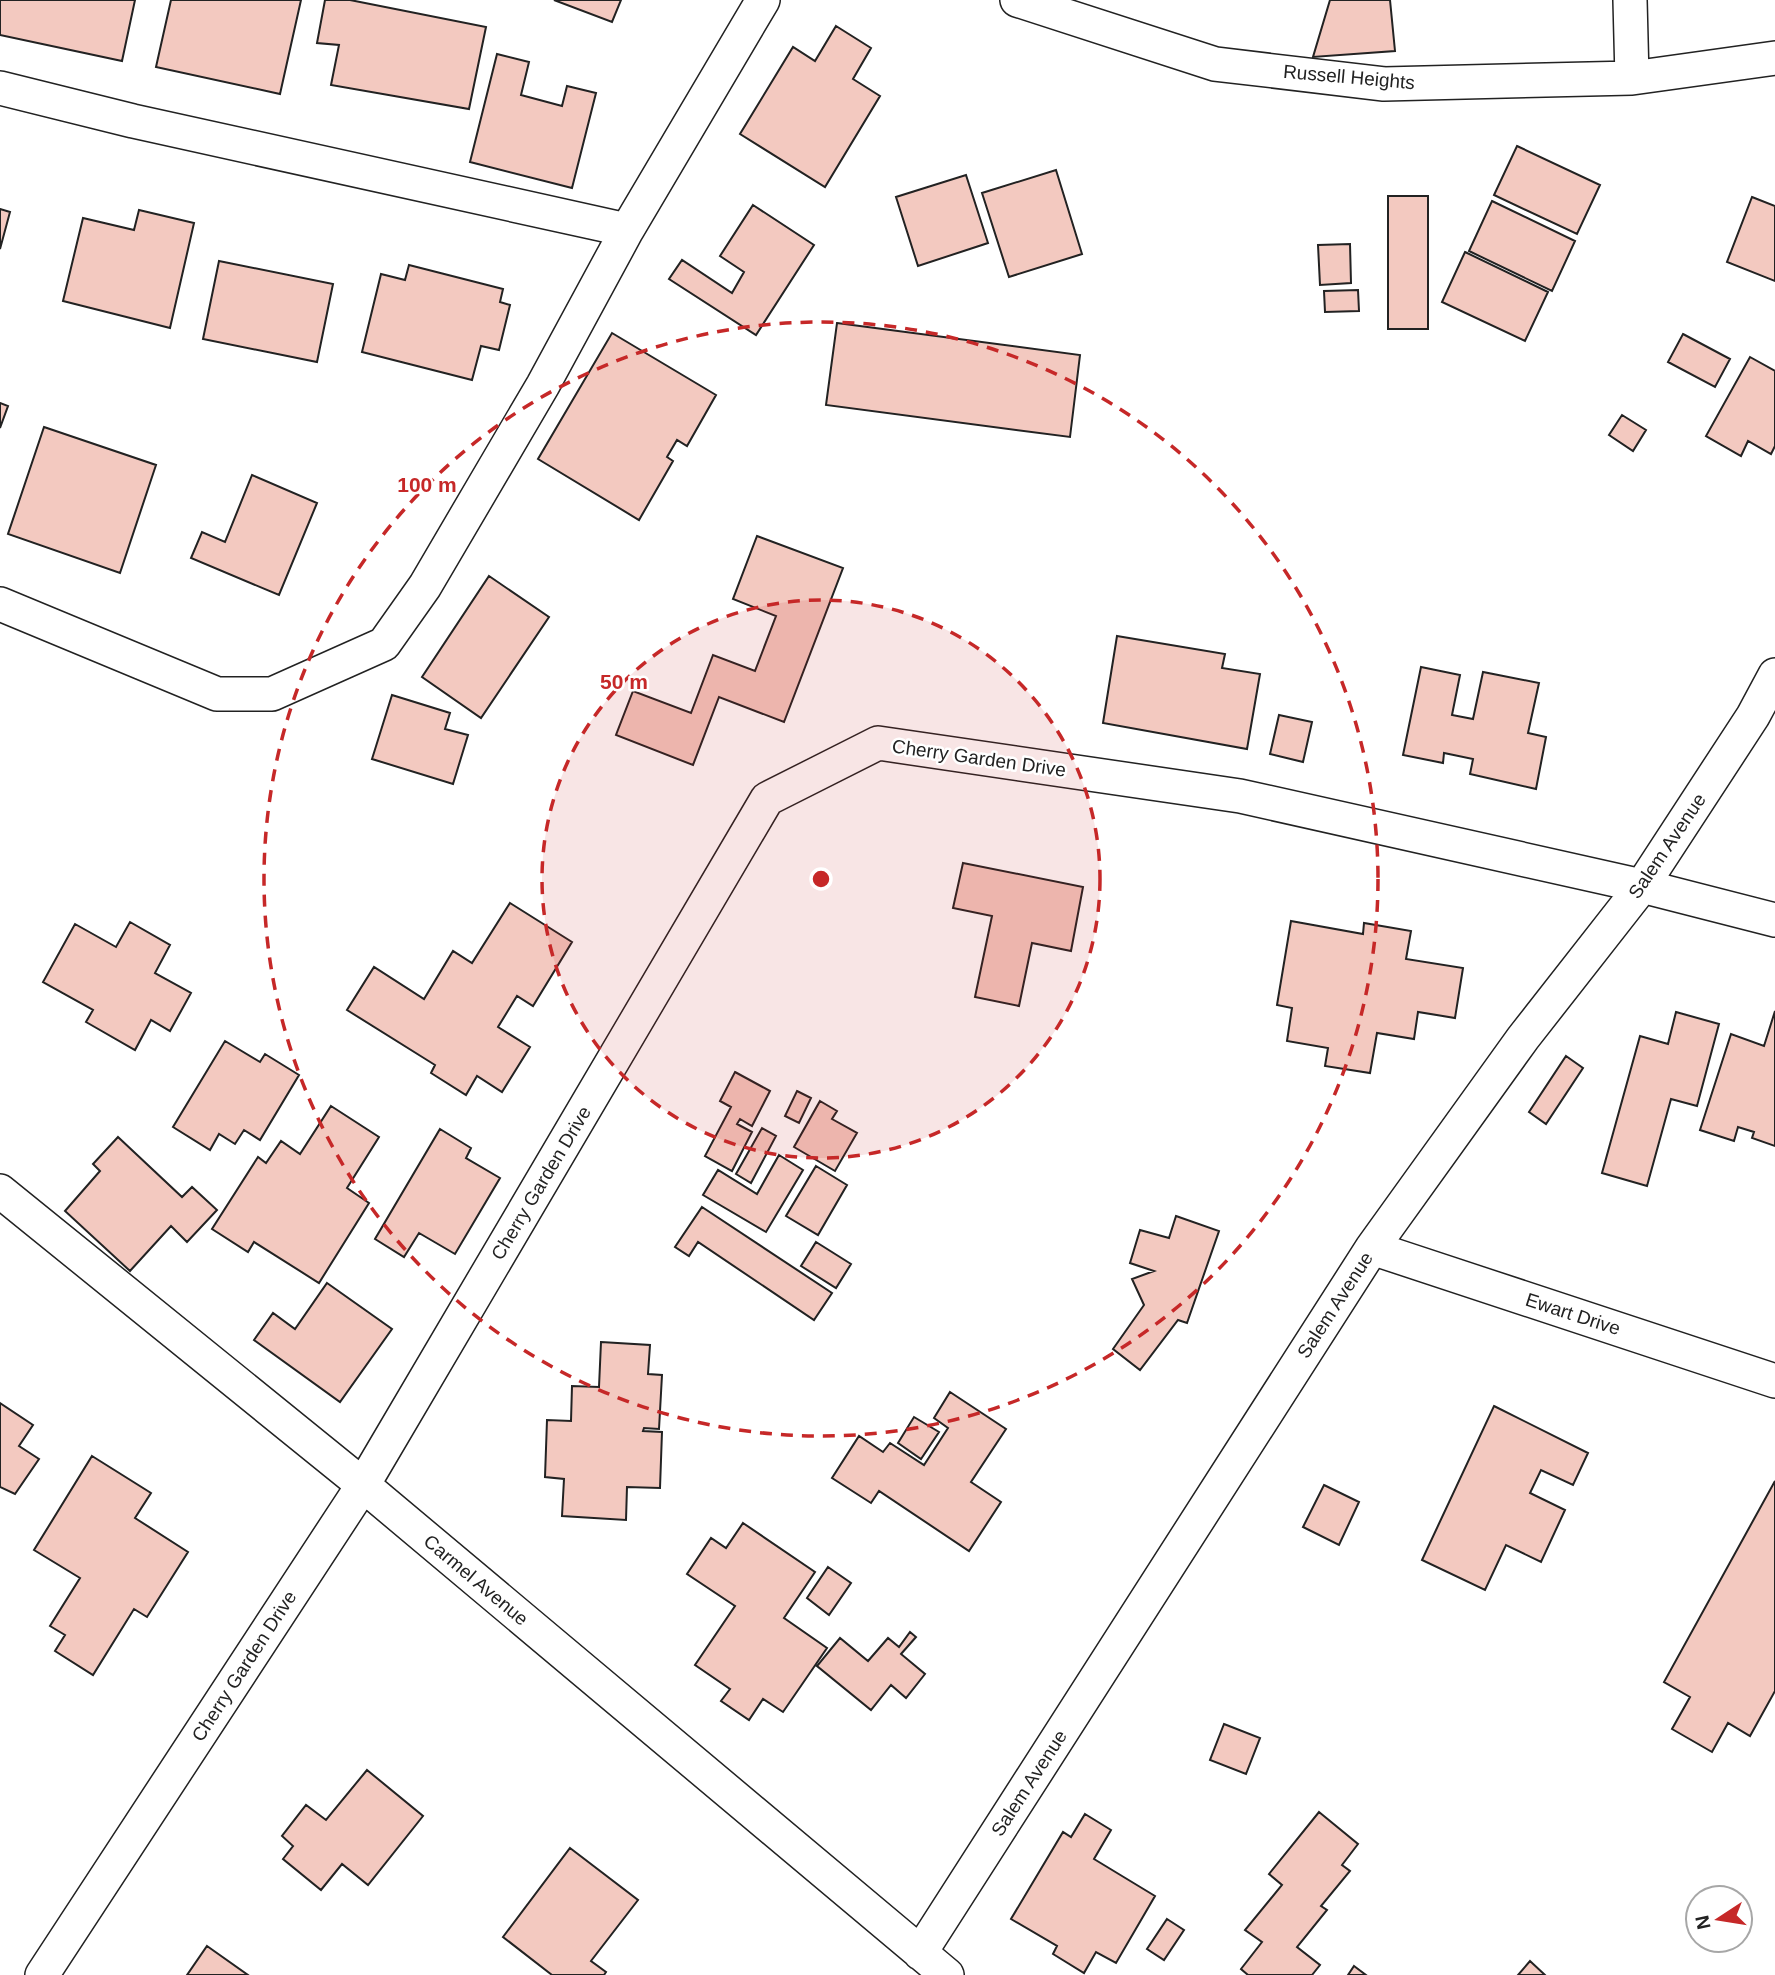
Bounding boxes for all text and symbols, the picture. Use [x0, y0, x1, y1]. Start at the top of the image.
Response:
street label: Russell Heights [1282, 61, 1416, 93]
text: 100 m [397, 473, 457, 496]
text: 50 m [600, 670, 648, 693]
street label: Cherry Garden Drive [891, 735, 1067, 781]
street label: Salem Avenue [1624, 789, 1710, 903]
centre of rings [809, 867, 833, 891]
street label: Cherry Garden Drive [487, 1102, 595, 1264]
street label: Salem Avenue [1293, 1248, 1377, 1362]
street label: Ewart Drive [1523, 1289, 1623, 1339]
street label: Carmel Avenue [420, 1530, 532, 1630]
street label: Cherry Garden Drive [187, 1587, 301, 1745]
street label: Salem Avenue [987, 1726, 1071, 1840]
north arrow [1684, 1884, 1754, 1954]
text: N [1691, 1914, 1715, 1931]

